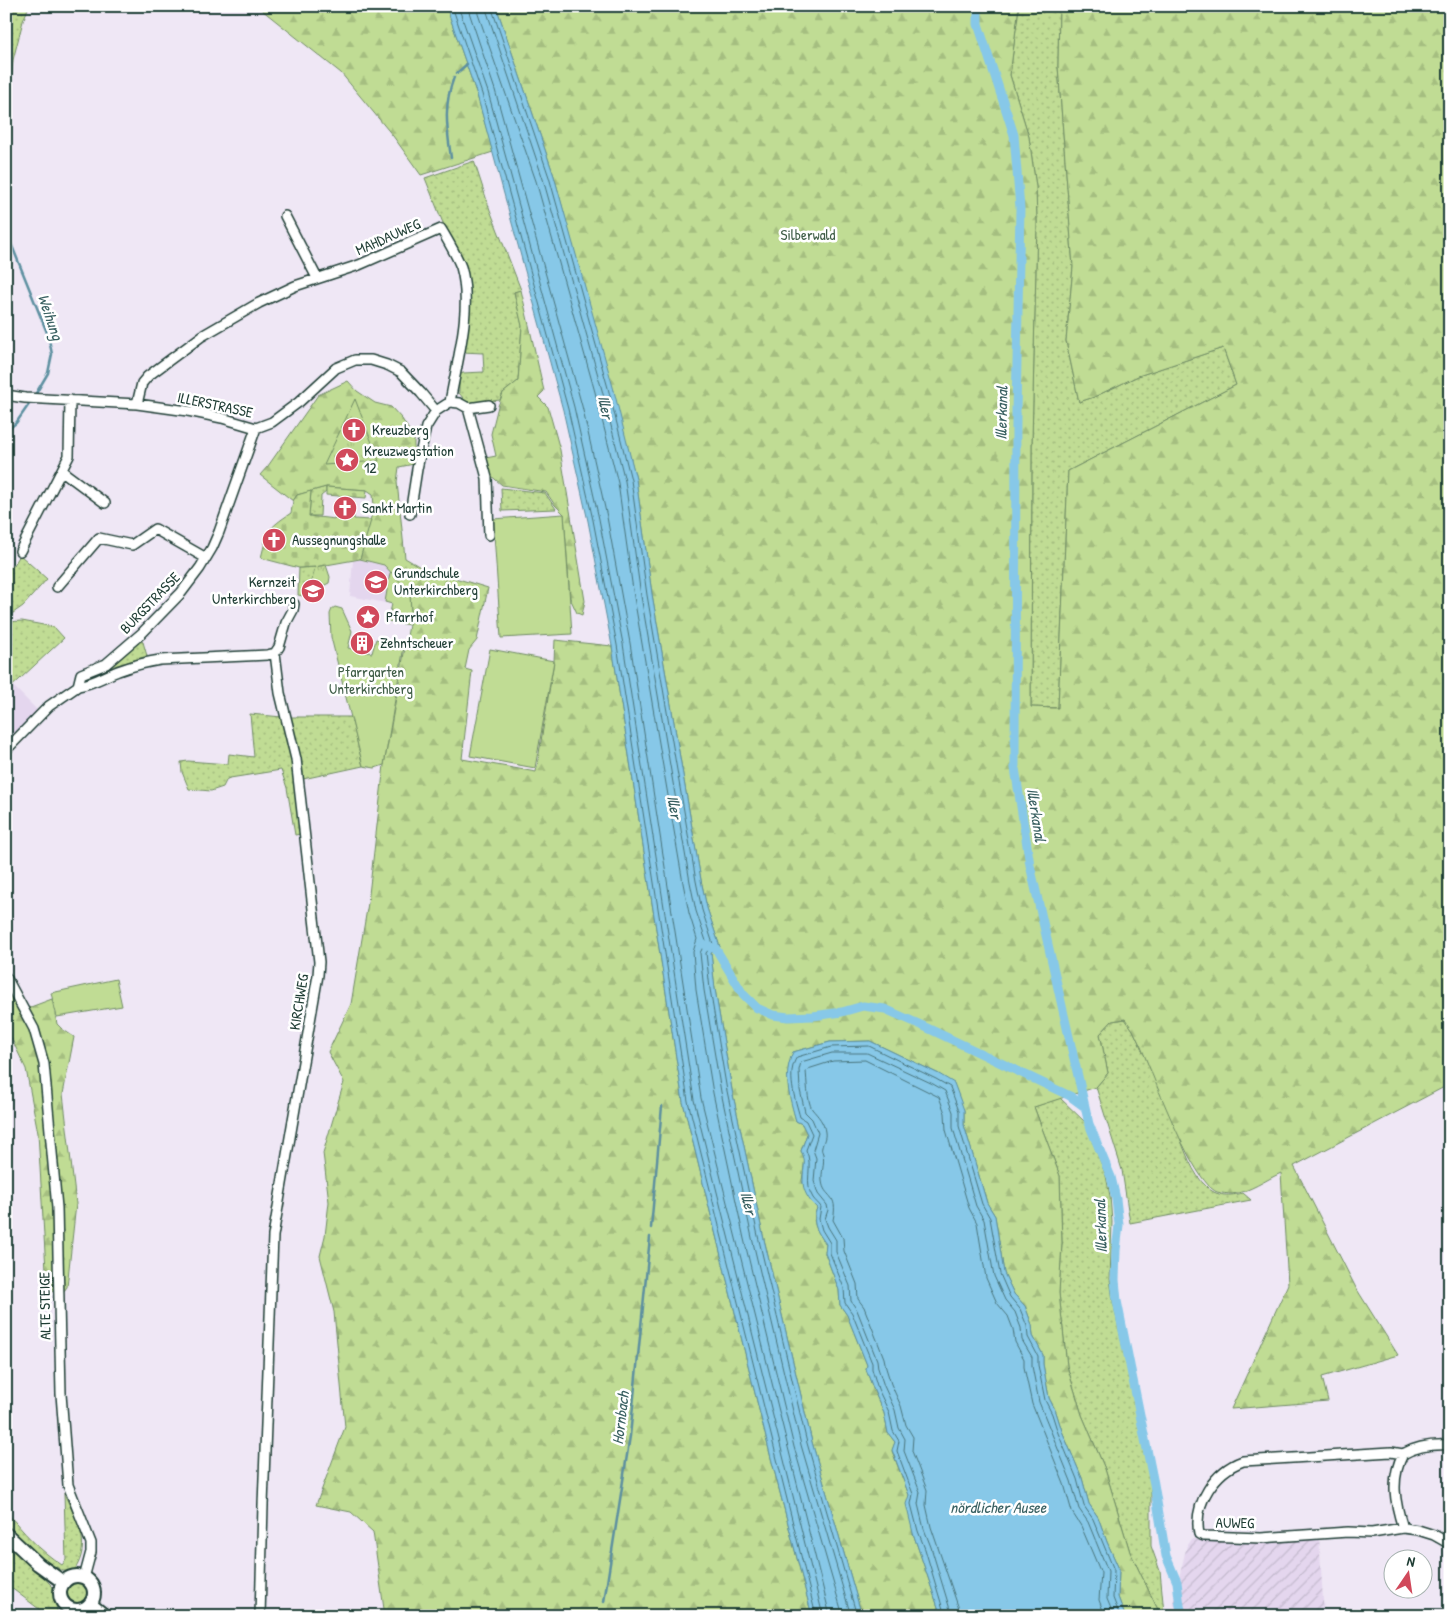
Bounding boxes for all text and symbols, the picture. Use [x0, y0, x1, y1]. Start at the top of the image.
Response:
street label: MAHDAUWEG [352, 213, 424, 260]
park label: Silberwald [781, 224, 836, 245]
water label: Weihung [33, 291, 69, 344]
water label: Illerkanal [990, 385, 1012, 440]
street label: ILLERSTRASSE [175, 386, 255, 423]
water label: Iller [593, 394, 619, 422]
church icon: Kreuzberg [341, 417, 367, 443]
place label: Kreuzberg [372, 419, 429, 440]
place label: Kreuzwegstation 12 [364, 440, 454, 478]
place icon: Kreuzwegstation 12 [334, 447, 360, 473]
church icon: Sankt Martin [332, 495, 358, 521]
place label: Sankt Martin [362, 497, 432, 518]
church icon: Aussegnungshalle [261, 527, 287, 553]
place label: Aussegnungshalle [292, 529, 386, 550]
place label: Grundschule Unterkirchberg [394, 562, 478, 600]
street label: BURGSTRASSE [115, 567, 185, 638]
school or university icon: Grundschule Unterkirchberg [363, 569, 389, 595]
place label: Kernzeit Unterkirchberg [212, 571, 297, 609]
school or university icon: Kernzeit Unterkirchberg [300, 578, 326, 604]
place icon: Pfarrhof [355, 604, 381, 630]
place label: Pfarrhof [386, 606, 434, 627]
building icon: Zehntscheuer [349, 630, 375, 656]
place label: Zehntscheuer [380, 632, 454, 653]
park label: Pfarrgarten Unterkirchberg [329, 661, 413, 699]
water label: Illerkanal [1022, 787, 1052, 844]
water label: Iller [662, 794, 688, 822]
street label: KIRCHWEG [284, 972, 313, 1031]
water label: Iller [736, 1189, 763, 1219]
water label: Illerkanal [1088, 1198, 1112, 1253]
street label: ALTE STEIGE [33, 1272, 56, 1340]
water label: Hornbach [606, 1389, 634, 1446]
water label: nördlicher Ausee [950, 1496, 1047, 1518]
street label: AUWEG [1216, 1512, 1255, 1533]
north arrow [1384, 1550, 1434, 1600]
text: N [1405, 1551, 1417, 1571]

